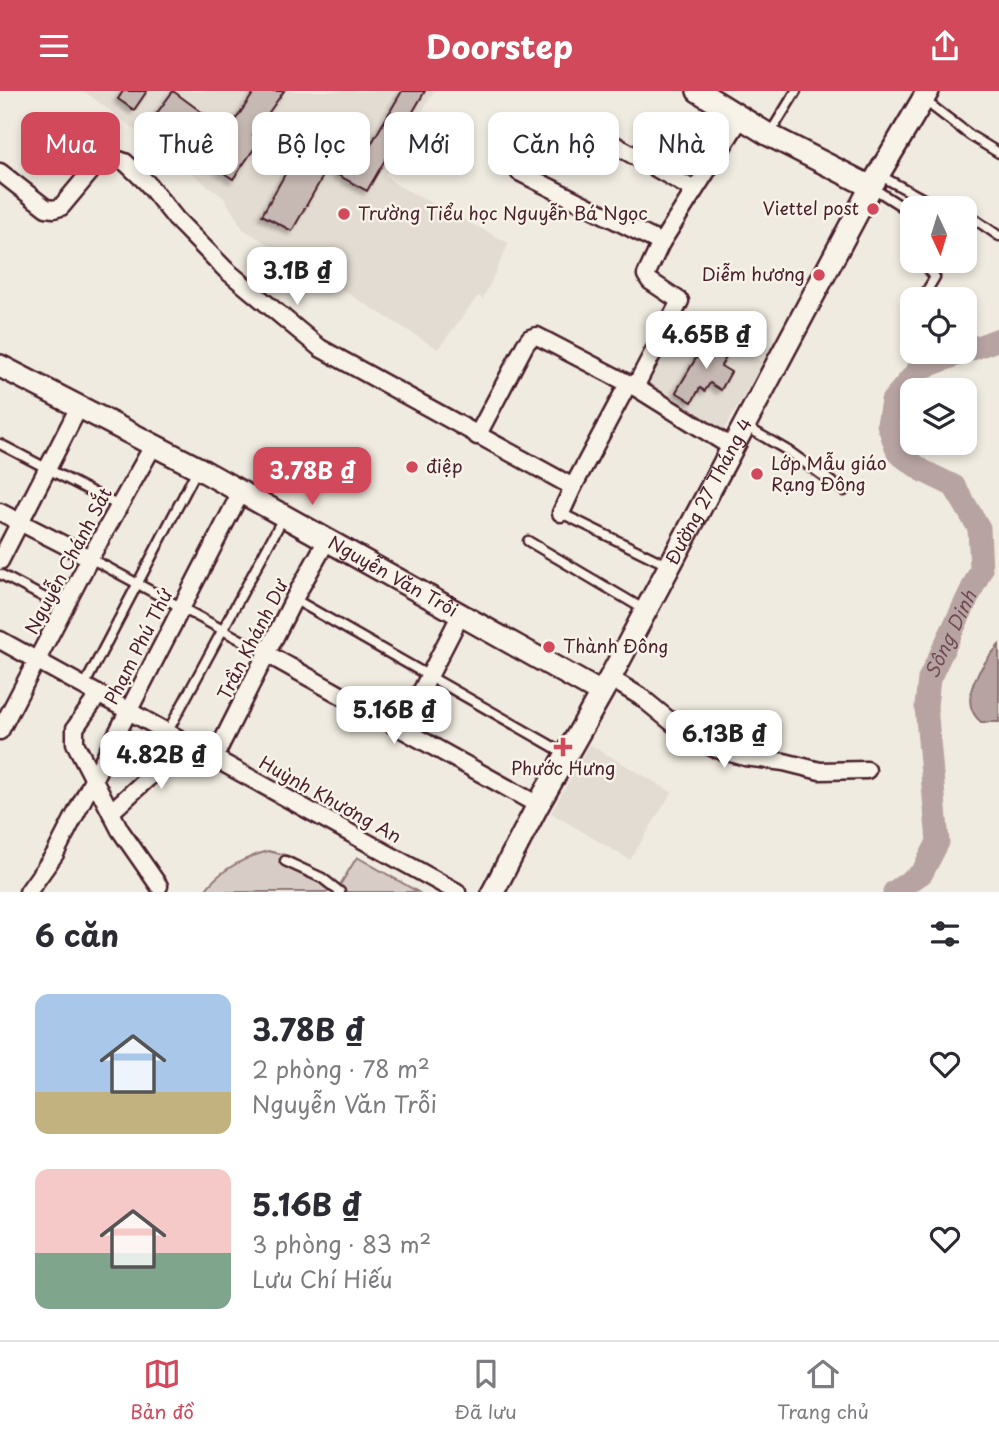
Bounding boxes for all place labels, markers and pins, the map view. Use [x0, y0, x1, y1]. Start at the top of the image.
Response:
place label: Viettel post [763, 194, 859, 221]
place label: Trường Tiểu học Nguyễn Bá Ngọc [358, 199, 648, 226]
marker: Viettel post [865, 201, 881, 217]
marker: Trường Tiểu học Nguyễn Bá Ngọc [336, 206, 352, 222]
pin: 3.1B ₫ [240, 247, 354, 307]
place label: Diễm hương [702, 260, 805, 287]
marker: Diễm hương [811, 267, 827, 283]
pin: 4.65B ₫ [641, 311, 771, 371]
pin: 3.78B ₫ [247, 447, 377, 507]
place label: Lớp Mẫu giáo Rạng Đông [771, 449, 887, 497]
place label: điệp [426, 452, 463, 479]
marker: điệp [404, 459, 420, 475]
marker: Lớp Mẫu giáo Rạng Đông [749, 466, 765, 482]
place label: Thành Đông [563, 632, 669, 659]
marker: Thành Đông [541, 639, 557, 655]
pin: 5.16B ₫ [329, 687, 459, 746]
pin: 6.13B ₫ [659, 711, 789, 770]
pin: 4.82B ₫ [96, 731, 226, 791]
marker: Phước Hưng [555, 739, 571, 755]
place label: Phước Hưng [511, 754, 615, 781]

